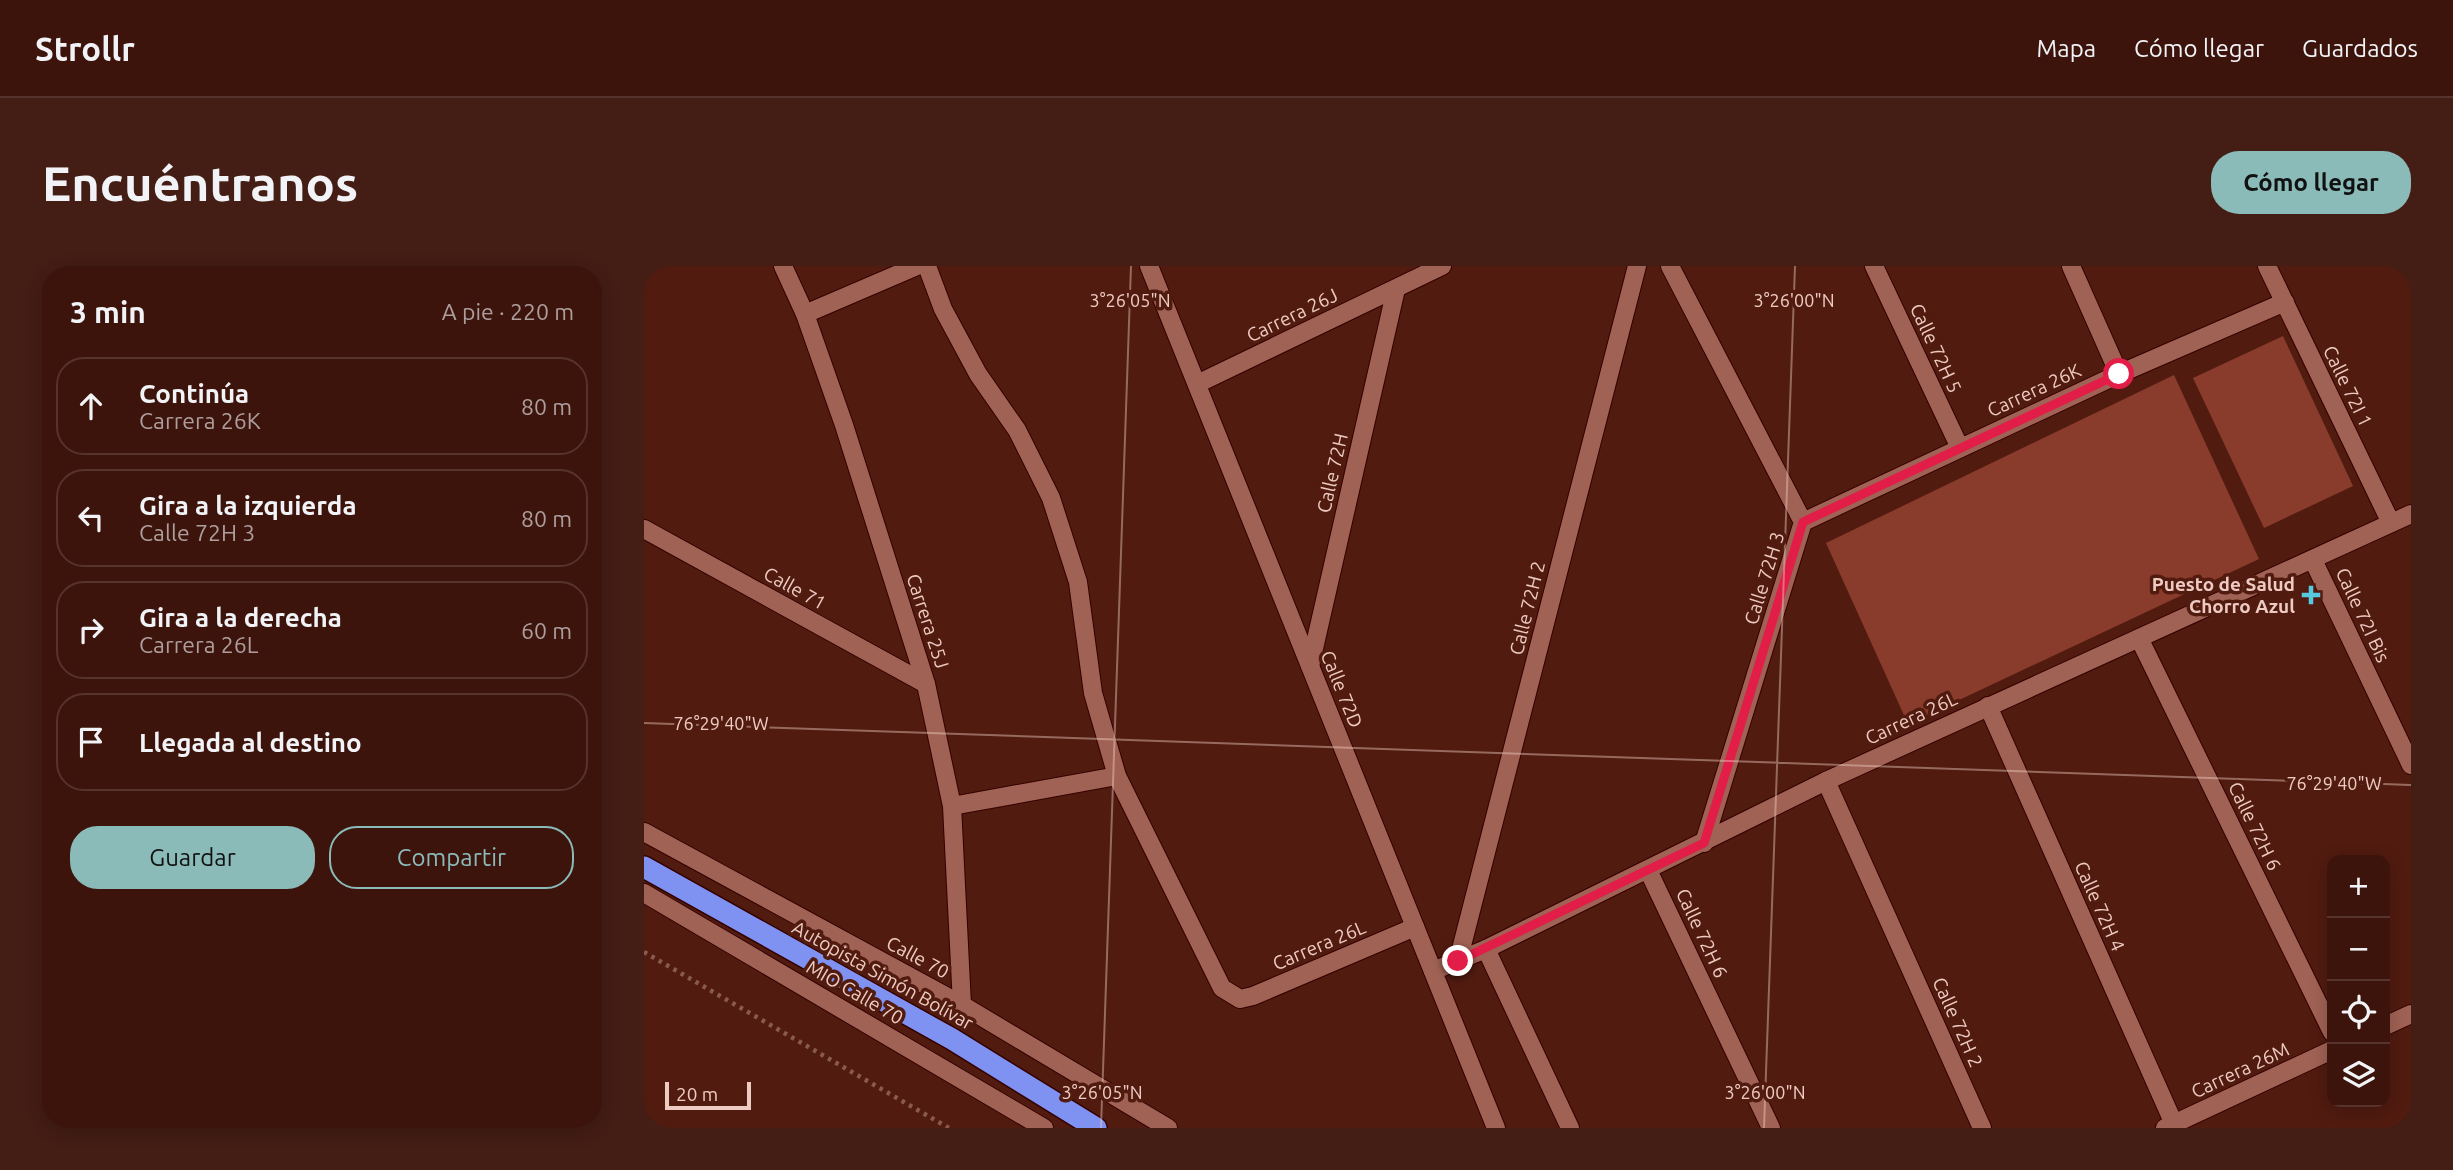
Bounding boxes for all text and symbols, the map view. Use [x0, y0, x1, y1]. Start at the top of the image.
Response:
text: Strollr [35, 30, 135, 67]
text: Mapa [2036, 35, 2096, 62]
text: Cómo llegar [2134, 35, 2264, 62]
text: Guardados [2302, 35, 2418, 62]
button: Cómo llegar [2211, 151, 2411, 214]
text: Encuéntranos [42, 155, 358, 210]
street label: Carrera 26J [1243, 284, 1341, 346]
text: 3°26'05"N [1090, 290, 1170, 310]
text: 3°26'00"N [1754, 290, 1834, 310]
text: 3 min [70, 295, 146, 329]
text: A pie · 220 m [442, 299, 574, 324]
street label: Calle 72H 5 [1906, 300, 1966, 396]
street label: Calle 72I 1 [2319, 342, 2377, 430]
route start [2103, 358, 2134, 389]
street label: Carrera 26K [1984, 359, 2085, 421]
text: Continúa [139, 379, 249, 408]
icon: ahead [72, 387, 110, 425]
text: 80 m [521, 394, 572, 419]
text: Carrera 26K [139, 408, 261, 433]
street label: Calle 72H [1312, 431, 1352, 515]
text: Gira a la izquierda [139, 491, 357, 520]
icon: left [72, 499, 110, 537]
text: 80 m [521, 506, 572, 531]
text: Calle 72H 3 [139, 520, 255, 545]
street label: Calle 72H 3 [1739, 529, 1789, 627]
street label: Calle 72H 2 [1505, 559, 1549, 657]
street label: Calle 71 [760, 562, 830, 614]
street label: Calle 72I Bis [2332, 564, 2394, 666]
street label: Carrera 25J [902, 571, 954, 671]
place label: Puesto de Salud Chorro Azul [2152, 573, 2295, 617]
marker: Puesto de Salud Chorro Azul [2301, 585, 2321, 605]
text: Gira a la derecha [139, 603, 342, 632]
icon: right [72, 611, 110, 649]
text: 60 m [521, 618, 572, 643]
text: Carrera 26L [139, 632, 259, 657]
street label: Calle 72D [1317, 647, 1367, 731]
street label: Carrera 26L [1862, 687, 1961, 749]
text: 76°29'40"W [673, 713, 769, 733]
icon: arrive [72, 723, 110, 761]
text: Llegada al destino [139, 728, 362, 757]
text: 76°29'40"W [2286, 773, 2382, 793]
street label: Calle 72H 6 [2224, 778, 2286, 874]
button: Guardar [70, 826, 315, 889]
button: Compartir [329, 826, 574, 889]
map controls [2327, 855, 2390, 1107]
button: + [2327, 855, 2390, 918]
street label: Calle 72H 4 [2070, 858, 2130, 954]
street label: Calle 72H 6 [1672, 885, 1732, 981]
street label: Carrera 26L [1269, 915, 1369, 974]
street label: Autopista Simón Bolívar [789, 916, 977, 1034]
button: − [2327, 918, 2390, 981]
street label: Calle 70 [883, 931, 953, 983]
route end [1442, 945, 1473, 976]
street label: MIO Calle 70 [803, 955, 907, 1029]
street label: Calle 72H 2 [1928, 974, 1988, 1070]
button: locate [2327, 981, 2390, 1044]
street label: Carrera 26M [2188, 1038, 2292, 1102]
button: layers [2327, 1044, 2390, 1107]
scale bar [665, 1079, 751, 1111]
text: 3°26'05"N [1062, 1082, 1142, 1102]
text: 3°26'00"N [1725, 1082, 1805, 1102]
text: 20 m [676, 1083, 718, 1105]

